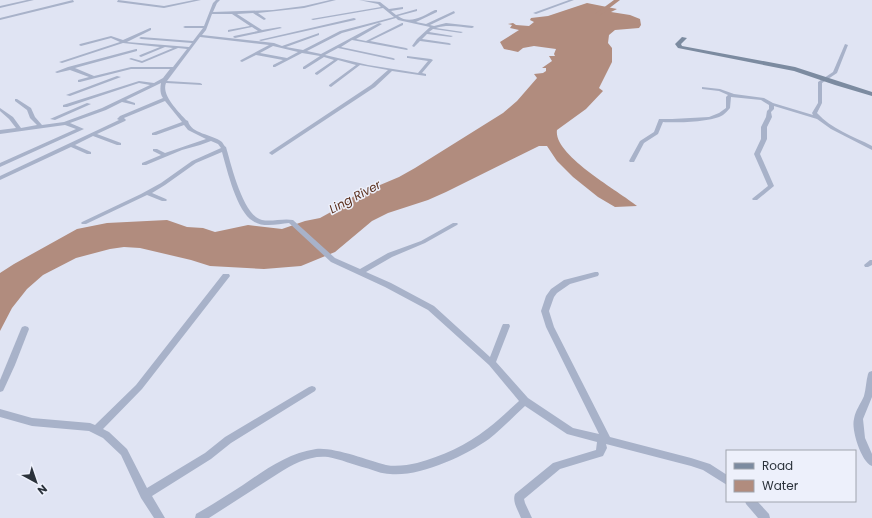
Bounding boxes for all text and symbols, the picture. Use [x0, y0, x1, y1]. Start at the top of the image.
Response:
water label: Ling River [326, 176, 384, 217]
legend [726, 450, 856, 502]
text: Road [762, 457, 793, 474]
north arrow [16, 462, 56, 502]
text: Water [762, 477, 799, 494]
text: N [34, 481, 51, 498]

